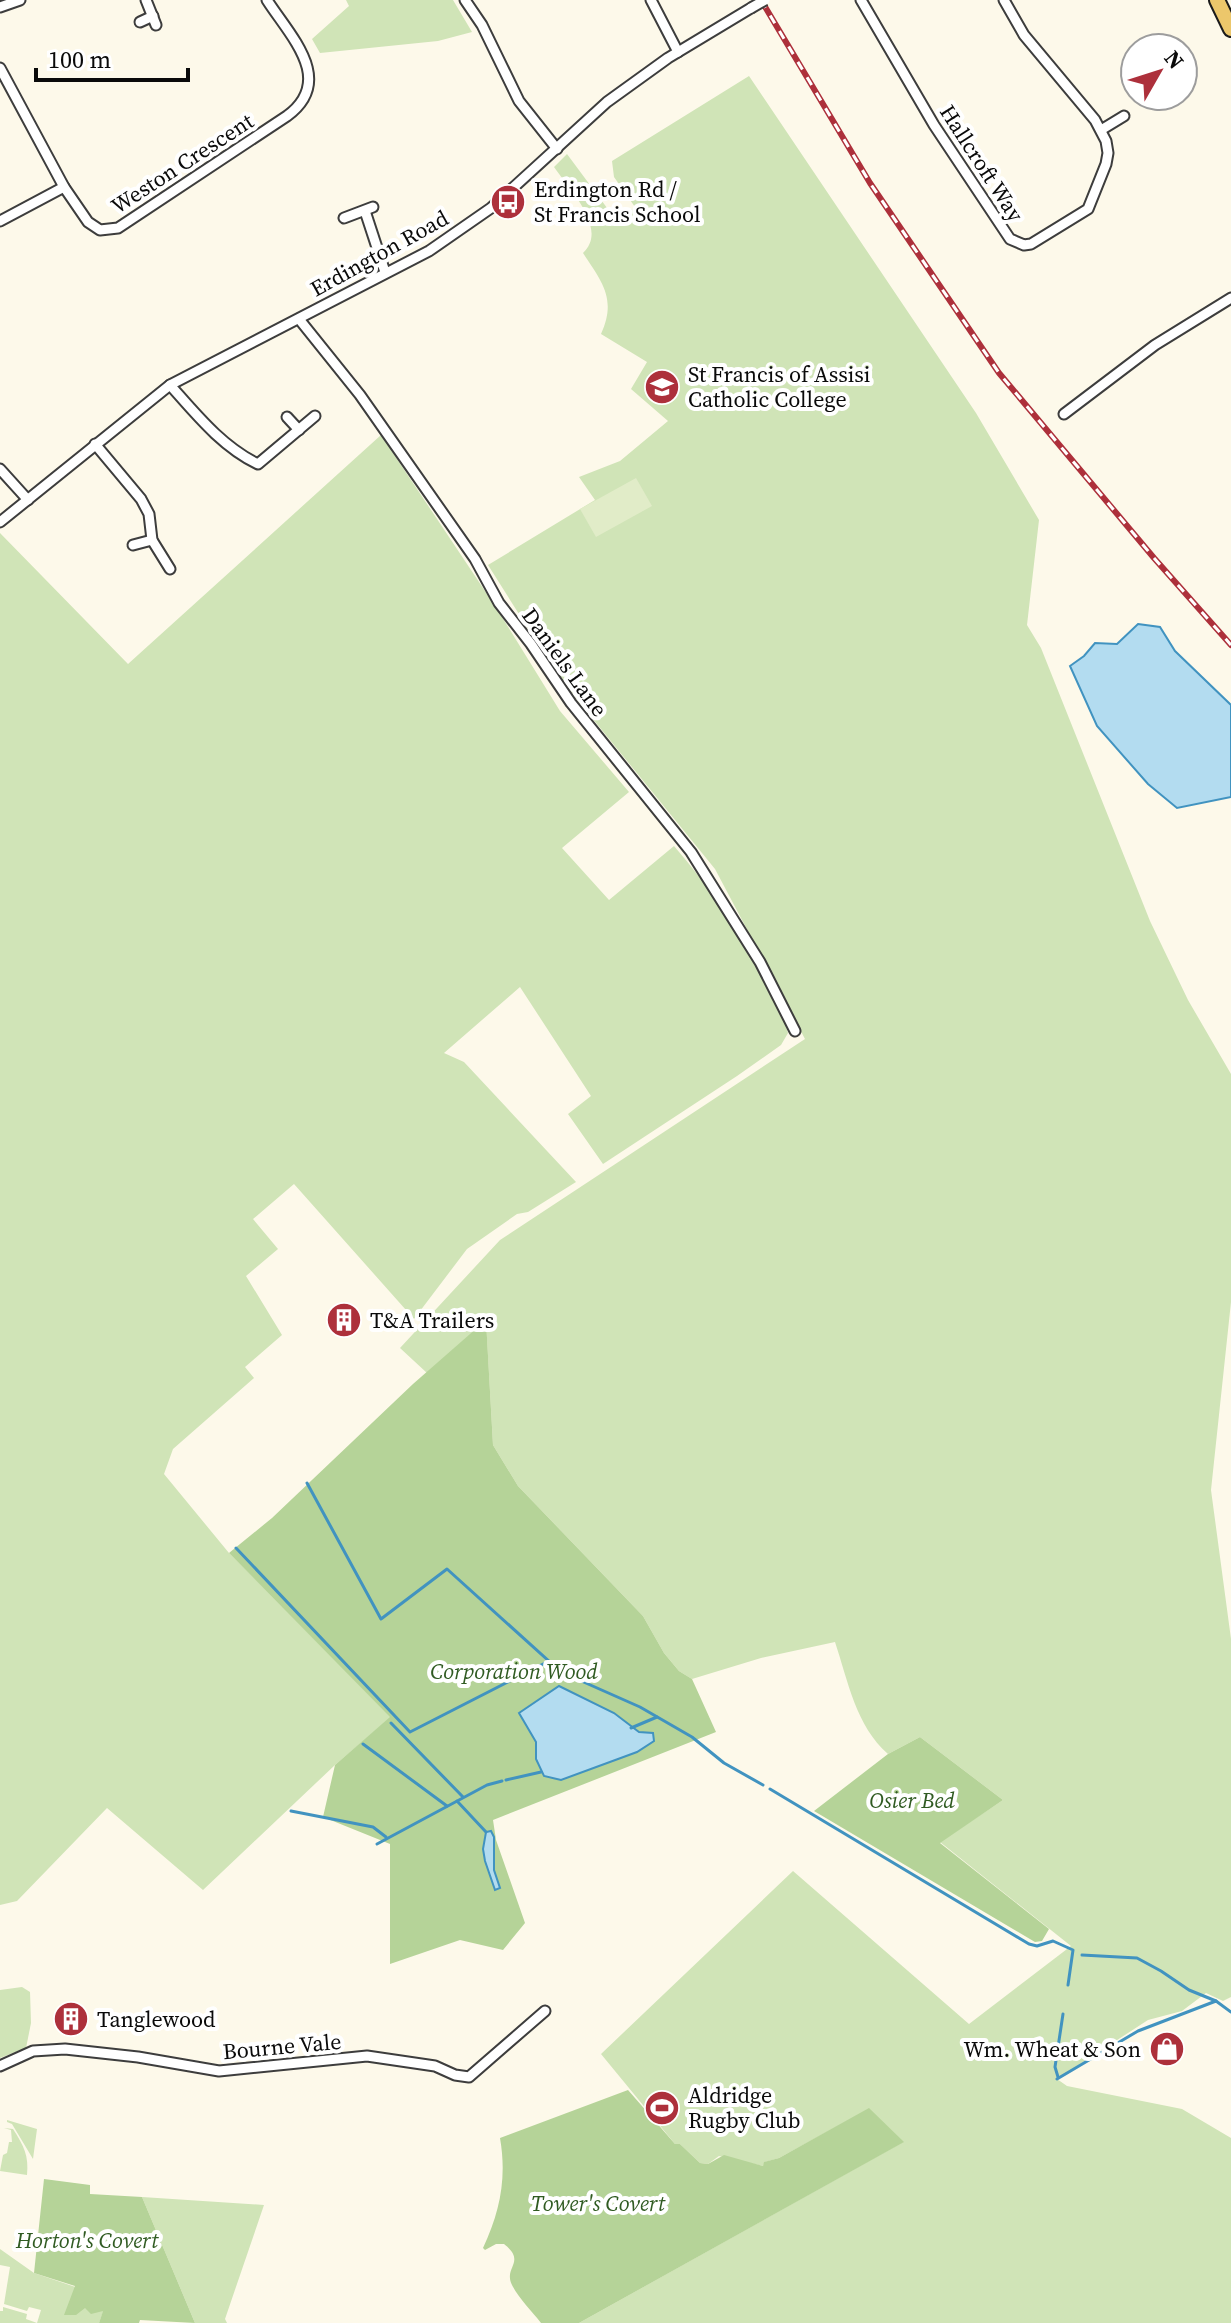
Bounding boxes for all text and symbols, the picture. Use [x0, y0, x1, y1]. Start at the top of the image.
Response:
scale bar [36, 32, 188, 82]
north arrow [1119, 32, 1199, 112]
text: 100 m [48, 43, 111, 76]
text: N [1158, 44, 1191, 75]
street label: Hallcroft Way [933, 99, 1031, 228]
street label: Weston Crescent [105, 105, 260, 220]
place label: Erdington Rd / St Francis School [534, 174, 701, 229]
bus stop icon: Erdington Rd / St Francis School [489, 183, 527, 221]
street label: Erdington Road [305, 202, 454, 303]
place label: St Francis of Assisi Catholic College [688, 359, 870, 414]
school or university icon: St Francis of Assisi Catholic College [643, 368, 681, 406]
street label: Daniels Lane [515, 602, 615, 722]
building icon: T&A Trailers [325, 1301, 363, 1339]
place label: T&A Trailers [370, 1305, 494, 1335]
park label: Corporation Wood [430, 1656, 598, 1686]
park label: Osier Bed [869, 1785, 955, 1815]
building icon: Tanglewood [52, 2000, 90, 2038]
place label: Tanglewood [97, 2004, 216, 2034]
street label: Bourne Vale [221, 2026, 343, 2066]
shop icon: Wm. Wheat & Son [1148, 2030, 1186, 2068]
place label: Wm. Wheat & Son [964, 2034, 1141, 2064]
place label: Aldridge Rugby Club [688, 2080, 801, 2135]
sports icon: Aldridge Rugby Club [643, 2089, 681, 2127]
park label: Tower's Covert [531, 2188, 666, 2218]
park label: Horton's Covert [15, 2225, 159, 2255]

